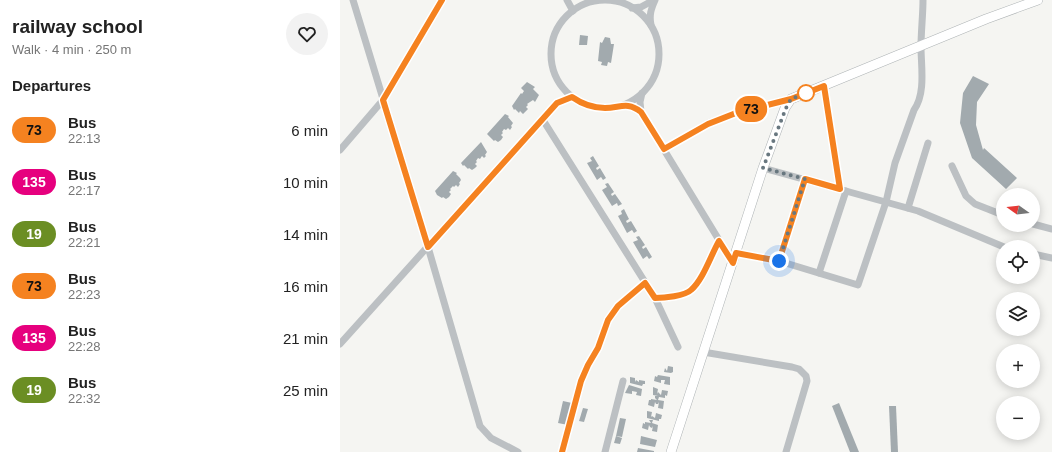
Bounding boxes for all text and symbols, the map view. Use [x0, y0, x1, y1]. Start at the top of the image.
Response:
button: heart [286, 13, 328, 55]
text: railway school [12, 16, 143, 37]
text: Walk · 4 min · 250 m [12, 42, 131, 57]
text: Departures [12, 77, 91, 94]
unlabelled marker [797, 84, 815, 102]
line badge: 73 [733, 96, 769, 122]
text: 73 [743, 101, 759, 117]
text: Bus [68, 114, 96, 131]
text: 73 [26, 122, 42, 138]
text: 6 min [291, 122, 328, 139]
text: 22:13 [68, 131, 101, 146]
text: Bus [68, 166, 96, 183]
text: 135 [22, 174, 46, 190]
text: 10 min [283, 174, 328, 191]
text: 22:17 [68, 183, 101, 198]
north arrow [996, 188, 1040, 232]
map controls [996, 188, 1040, 440]
text: Bus [68, 218, 96, 235]
text: 19 [26, 226, 42, 242]
text: 14 min [283, 226, 328, 243]
text: 22:21 [68, 235, 101, 250]
button: locate [996, 240, 1040, 284]
your location [769, 251, 789, 271]
text: Bus [68, 270, 96, 287]
text: 73 [26, 278, 42, 294]
text: 16 min [283, 278, 328, 295]
text: 22:23 [68, 287, 101, 302]
button: layers [996, 292, 1040, 336]
text: Bus [68, 322, 96, 339]
text: 135 [22, 330, 46, 346]
text: 21 min [283, 330, 328, 347]
text: 22:28 [68, 339, 101, 354]
button: + [996, 344, 1040, 388]
text: Bus [68, 374, 96, 391]
text: 19 [26, 382, 42, 398]
text: 25 min [283, 382, 328, 399]
text: 22:32 [68, 391, 101, 406]
button: − [996, 396, 1040, 440]

